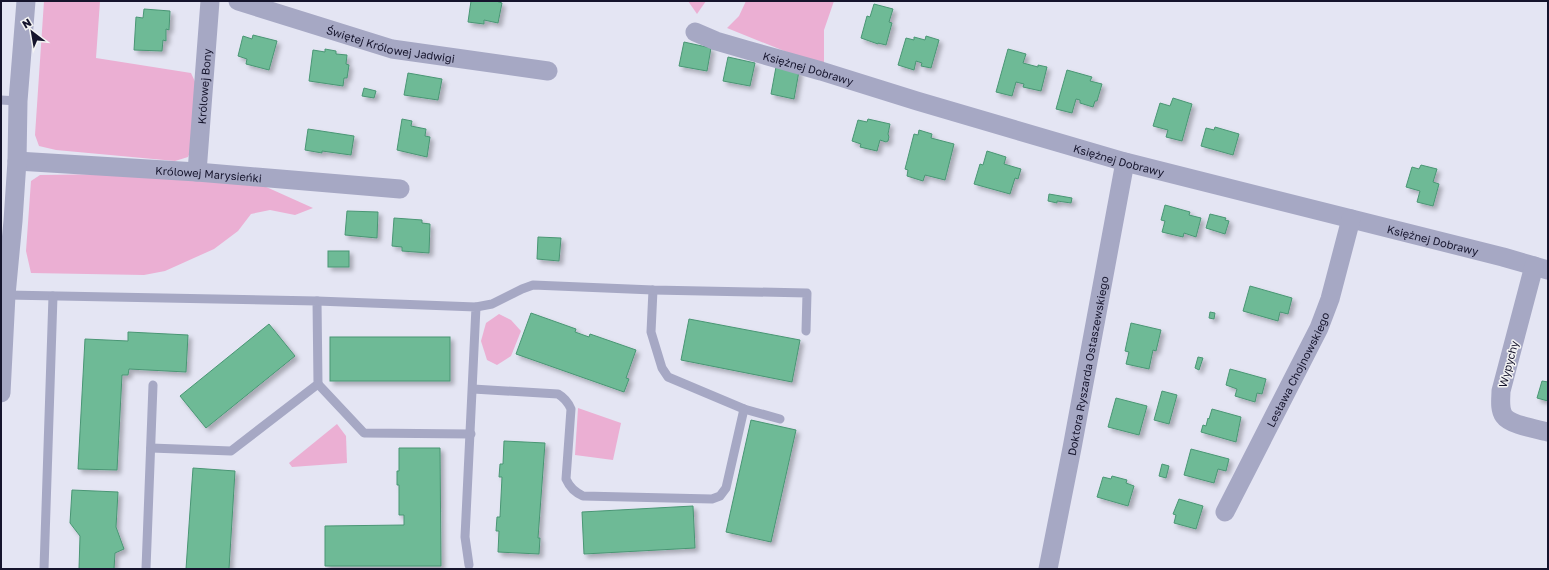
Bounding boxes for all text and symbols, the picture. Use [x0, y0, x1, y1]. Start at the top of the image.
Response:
north arrow [12, 12, 52, 52]
text: N [20, 15, 34, 31]
street label: Świętej Królowej Jadwigi [325, 23, 456, 64]
street label: Królowej Bony [194, 48, 213, 125]
street label: Księżnej Dobrawy [762, 48, 855, 87]
street label: Księżnej Dobrawy [1072, 141, 1166, 178]
street label: Królowej Marysieńki [155, 163, 262, 184]
street label: Księżnej Dobrawy [1386, 222, 1480, 257]
street label: Doktora Ryszarda Ostaszewskiego [1064, 275, 1110, 457]
street label: Lesława Chojnowskiego [1263, 310, 1331, 429]
street label: Wypychy [1496, 339, 1520, 389]

